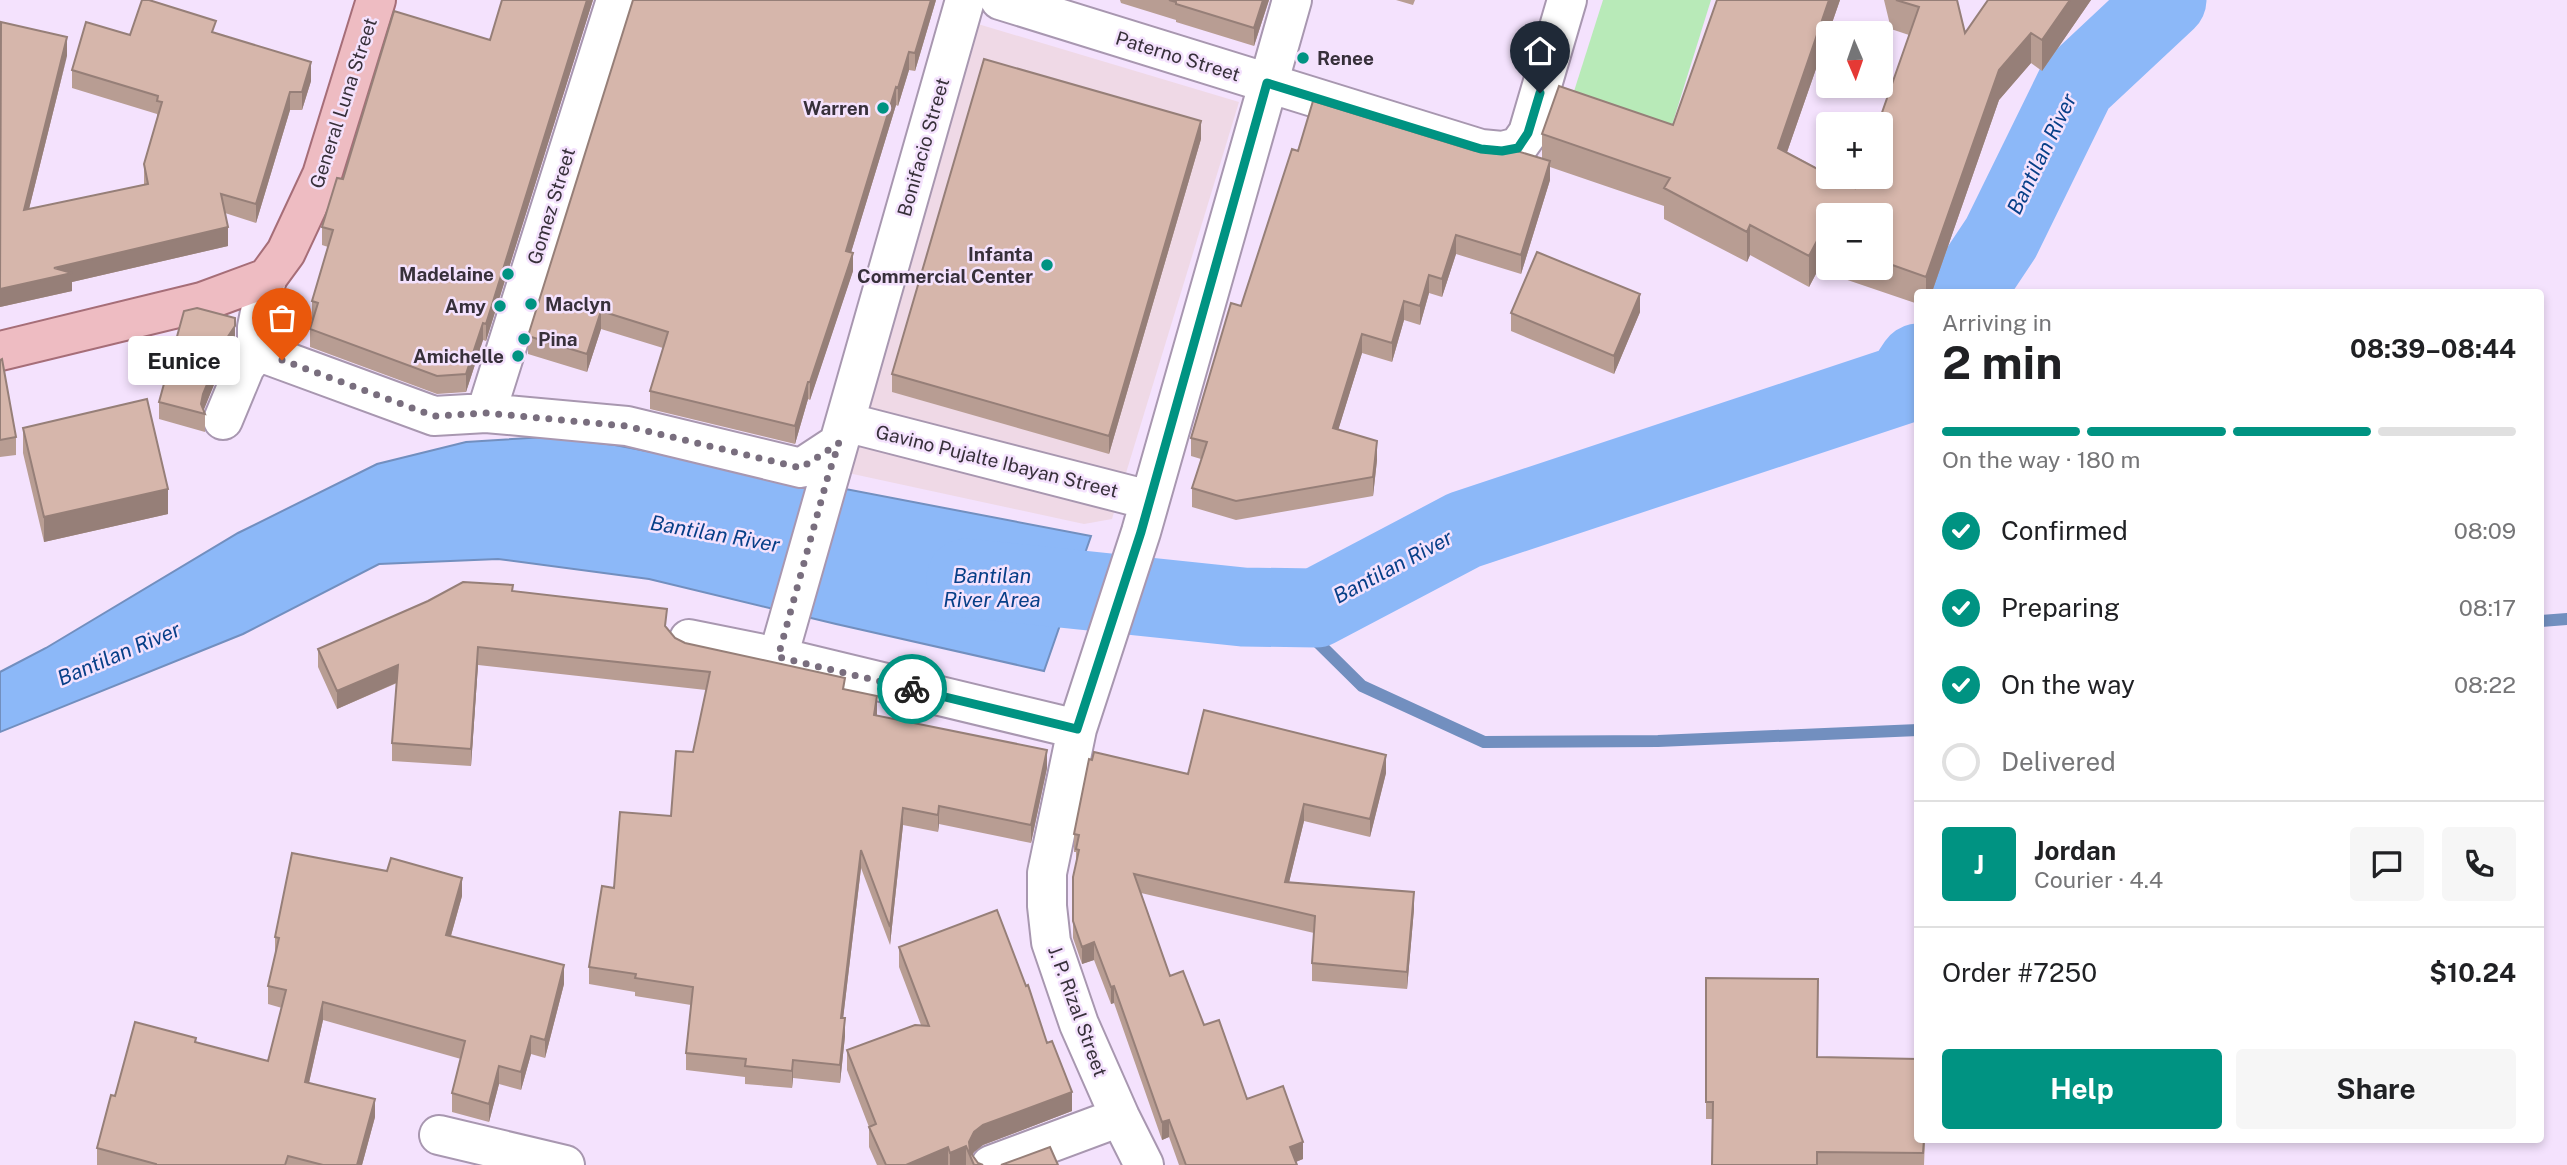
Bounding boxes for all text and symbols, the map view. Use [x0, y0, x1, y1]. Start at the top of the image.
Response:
street label: General Luna Street [305, 15, 381, 191]
pin [1510, 21, 1570, 93]
north arrow [1816, 21, 1894, 98]
map controls [1816, 21, 1893, 280]
street label: Paterno Street [1113, 27, 1243, 85]
icon: home [1521, 32, 1559, 70]
place label: Renee [1317, 47, 1374, 69]
marker: Renee [1295, 50, 1311, 66]
street label: Bonifacio Street [893, 75, 953, 219]
water label: Bantilan River [2002, 88, 2082, 218]
place label: Warren [803, 97, 869, 119]
marker: Warren [875, 100, 891, 116]
button: + [1816, 112, 1893, 189]
street label: Gomez Street [523, 145, 579, 267]
button: − [1816, 203, 1893, 280]
place label: Infanta Commercial Center [857, 243, 1033, 287]
marker: Infanta Commercial Center [1039, 257, 1055, 273]
place label: Madelaine [399, 263, 494, 285]
marker: Madelaine [500, 266, 516, 282]
pin [252, 288, 312, 360]
place label: Maclyn [545, 293, 611, 315]
place label: Amy [445, 295, 486, 317]
marker: Maclyn [523, 296, 539, 312]
marker: Amy [492, 298, 508, 314]
icon: bag [263, 299, 301, 337]
text: Arriving in [1942, 309, 2052, 336]
place label: Pina [538, 328, 578, 350]
marker: Pina [516, 331, 532, 347]
text: 08:39–08:44 [2350, 333, 2516, 364]
text: 2 min [1942, 335, 2062, 389]
callout: Eunice [128, 336, 240, 384]
place label: Amichelle [413, 345, 504, 367]
text: Eunice [147, 347, 221, 374]
marker: Amichelle [510, 348, 526, 364]
street label: Gavino Pujalte Ibayan Street [874, 420, 1120, 502]
text: On the way · 180 m [1942, 446, 2140, 473]
water label: Bantilan River [648, 510, 783, 557]
icon: check [1942, 512, 1980, 550]
text: Confirmed [2001, 515, 2128, 546]
text: 08:09 [2454, 517, 2516, 544]
water label: Bantilan River [1329, 524, 1458, 608]
water label: Bantilan River Area [943, 563, 1041, 612]
icon: check [1942, 589, 1980, 627]
text: Preparing [2001, 592, 2120, 623]
text: 08:17 [2459, 594, 2516, 621]
water label: Bantilan River [54, 616, 185, 691]
courier [877, 654, 947, 724]
icon: check [1942, 666, 1980, 704]
text: On the way [2001, 669, 2135, 700]
icon: bike [893, 670, 931, 708]
text: 08:22 [2454, 671, 2516, 698]
text: Delivered [2001, 746, 2116, 777]
button: chat [2350, 827, 2424, 901]
button: phone [2442, 827, 2516, 901]
text: Jordan [2034, 835, 2116, 866]
text: J [1974, 849, 1984, 880]
text: Courier · 4.4 [2034, 866, 2163, 893]
street label: J. P. Rizal Street [1044, 942, 1112, 1080]
text: Order #7250 [1942, 957, 2097, 988]
text: $10.24 [2429, 957, 2516, 988]
button: Help [1942, 1049, 2222, 1129]
button: Share [2236, 1049, 2516, 1129]

